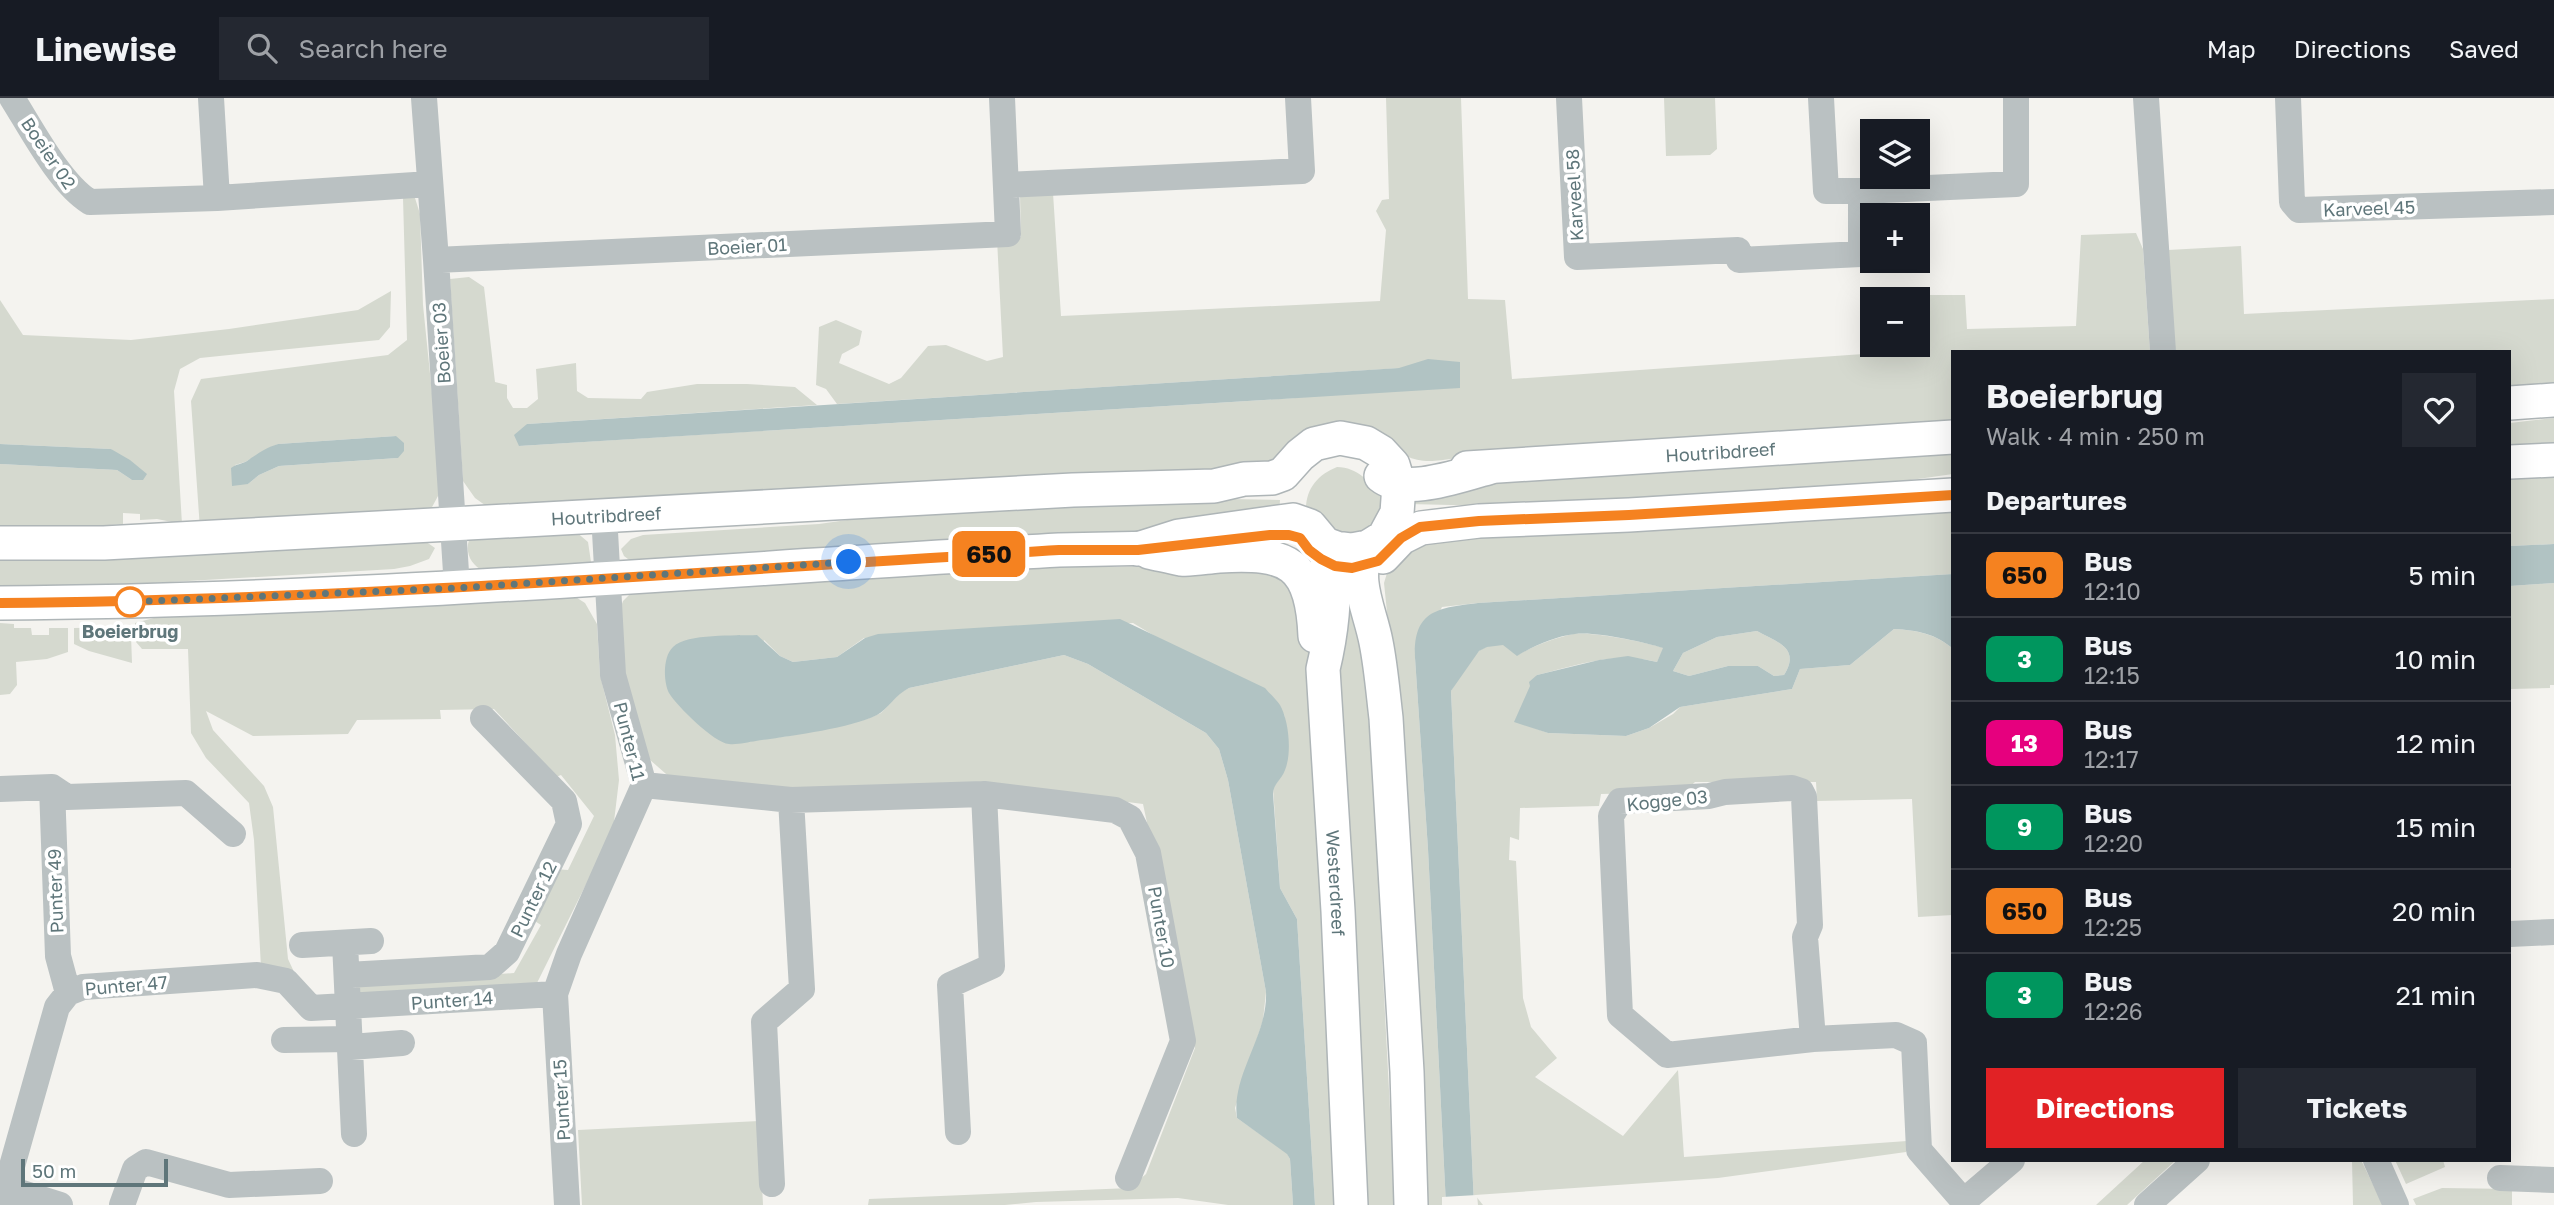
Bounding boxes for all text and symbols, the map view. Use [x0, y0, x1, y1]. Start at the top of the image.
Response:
search box [219, 17, 709, 80]
text: Linewise [35, 29, 177, 68]
icon: search [243, 29, 281, 67]
text: Search here [299, 33, 448, 64]
text: Map [2207, 34, 2256, 63]
text: Directions [2294, 34, 2411, 63]
text: Saved [2449, 34, 2519, 63]
street label: Boeier 02 [17, 113, 81, 193]
map controls [1860, 119, 1930, 357]
button: layers [1860, 119, 1930, 189]
street label: Karveel 58 [1561, 148, 1587, 242]
street label: Karveel 45 [2323, 195, 2415, 221]
button: + [1860, 203, 1930, 273]
street label: Boeier 01 [706, 233, 788, 259]
button: − [1860, 287, 1930, 357]
street label: Boeier 03 [427, 301, 455, 385]
button: heart [2402, 373, 2476, 447]
text: Boeierbrug [1986, 376, 2163, 415]
text: Walk · 4 min · 250 m [1986, 422, 2205, 450]
street label: Houtribdreef [1665, 437, 1777, 466]
text: Departures [1986, 485, 2127, 516]
street label: Houtribdreef [550, 501, 663, 530]
line badge: 650 [949, 531, 1029, 577]
text: 650 [966, 539, 1012, 568]
your location [831, 544, 866, 579]
text: Bus [2084, 546, 2132, 577]
text: 650 [2002, 560, 2047, 589]
text: 5 min [2408, 560, 2476, 591]
text: 12:10 [2084, 577, 2141, 605]
marker: Boeierbrug [115, 587, 145, 617]
place label: Boeierbrug [82, 620, 178, 642]
text: Bus [2084, 630, 2132, 661]
text: 3 [2017, 644, 2032, 673]
text: 10 min [2395, 644, 2476, 675]
text: 12:15 [2084, 661, 2140, 689]
street label: Punter 11 [610, 699, 650, 783]
text: Bus [2084, 714, 2132, 745]
text: 13 [2011, 728, 2038, 757]
text: 12 min [2396, 728, 2476, 759]
text: 12:17 [2084, 745, 2139, 773]
street label: Kogge 03 [1625, 785, 1709, 815]
text: Bus [2084, 798, 2132, 829]
text: 9 [2017, 812, 2032, 841]
text: 15 min [2396, 812, 2476, 843]
street label: Westerdreef [1322, 829, 1350, 937]
text: 12:20 [2084, 829, 2143, 857]
street label: Punter 49 [43, 848, 67, 934]
street label: Punter 12 [505, 857, 561, 941]
text: Bus [2084, 882, 2132, 913]
street label: Punter 10 [1144, 884, 1180, 970]
text: 650 [2002, 896, 2047, 925]
text: 20 min [2392, 896, 2476, 927]
text: 12:25 [2084, 913, 2142, 941]
text: Bus [2084, 966, 2132, 997]
street label: Punter 47 [84, 970, 168, 1000]
text: 3 [2017, 980, 2032, 1009]
text: 21 min [2396, 980, 2476, 1011]
street label: Punter 14 [410, 986, 494, 1014]
text: 12:26 [2084, 997, 2143, 1025]
street label: Punter 15 [548, 1059, 574, 1141]
button: Directions [1986, 1068, 2224, 1148]
button: Tickets [2238, 1068, 2476, 1148]
scale bar [21, 1156, 168, 1188]
text: 50 m [32, 1159, 76, 1182]

